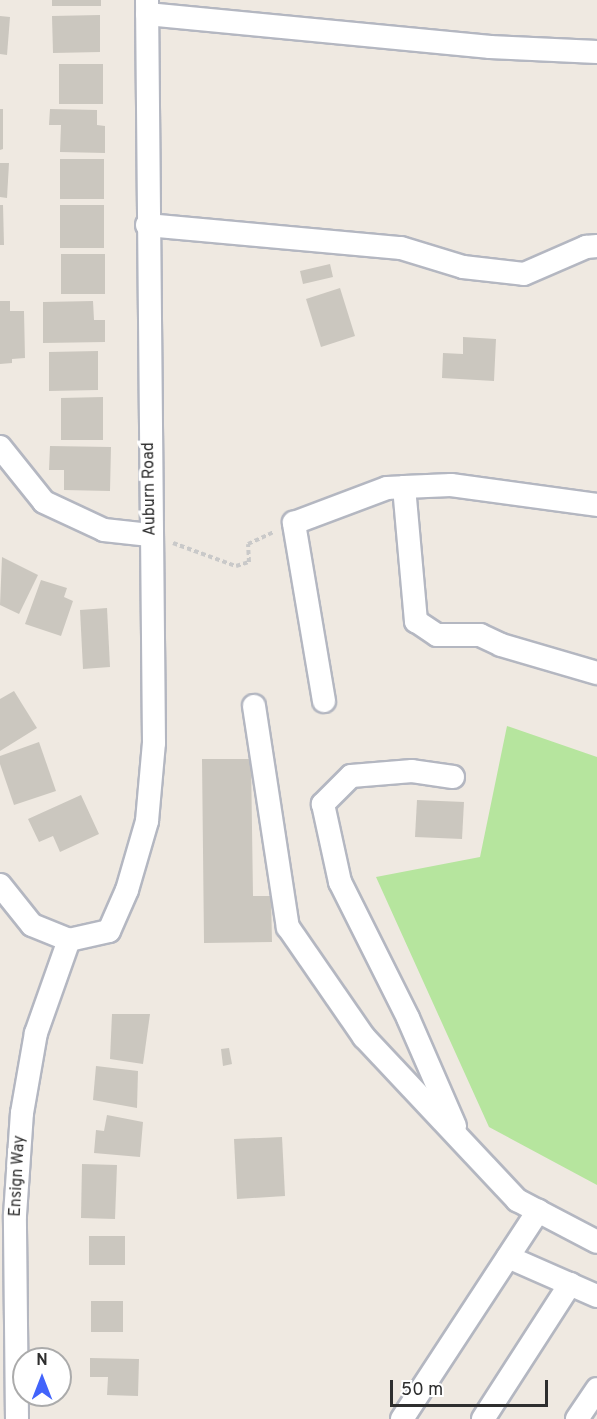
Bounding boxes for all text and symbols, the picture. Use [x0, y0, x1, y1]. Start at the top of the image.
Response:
street label: Auburn Road [140, 442, 160, 536]
street label: Ensign Way [6, 1135, 30, 1217]
north arrow [12, 1347, 72, 1407]
text: N [36, 1351, 48, 1371]
scale bar [393, 1368, 550, 1406]
text: 50 m [401, 1379, 443, 1402]

